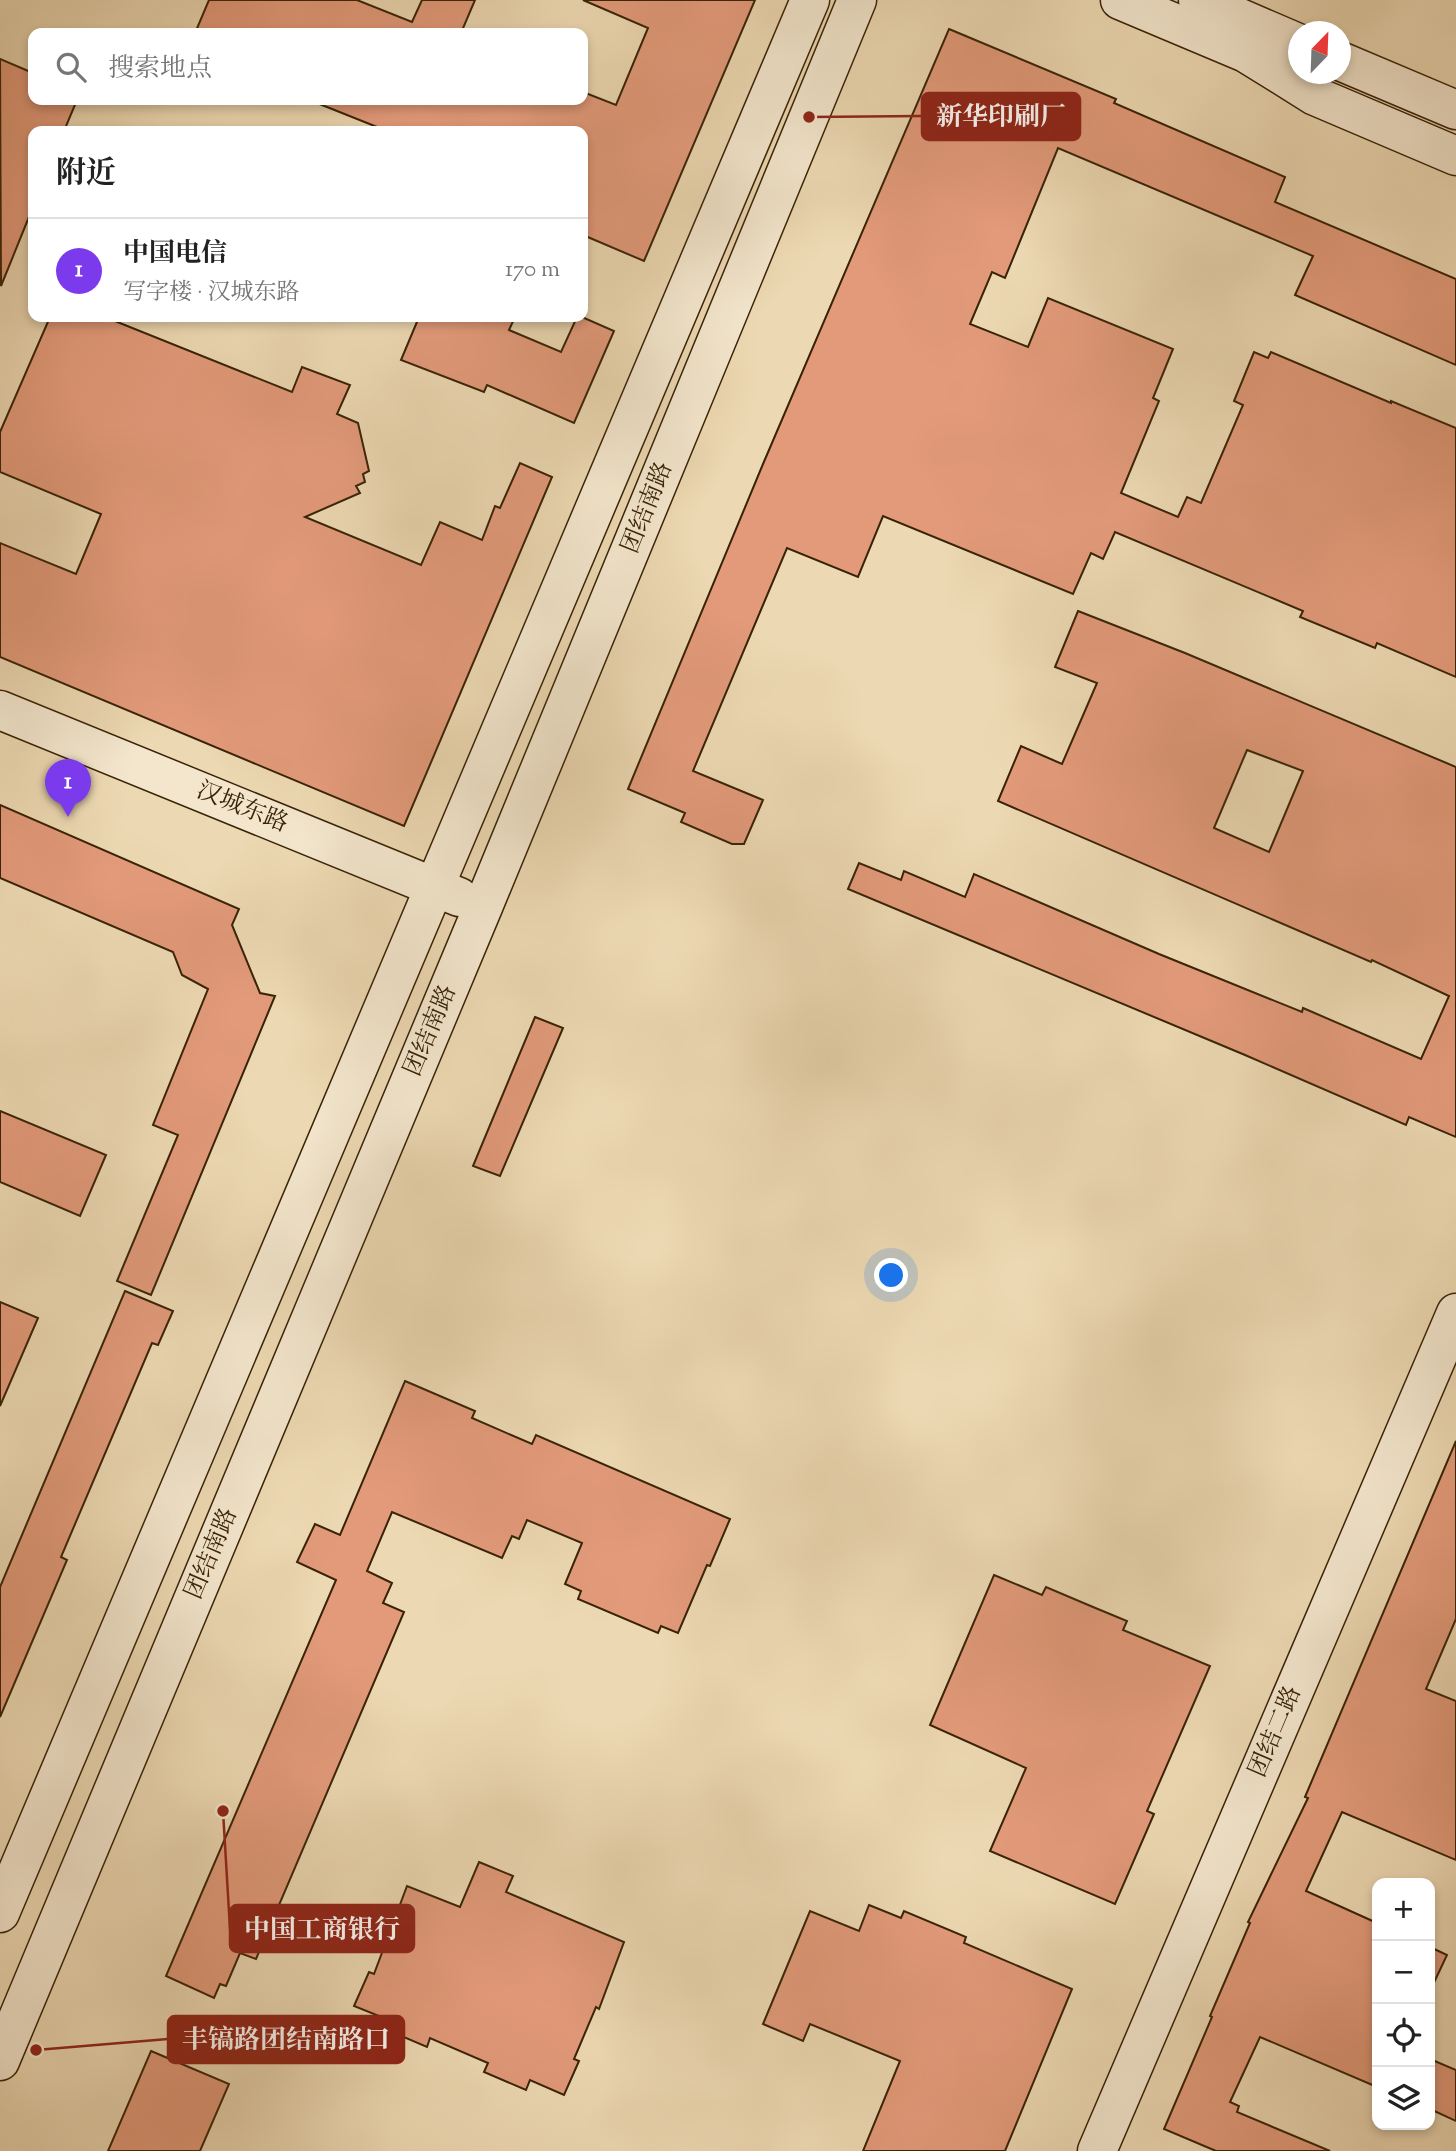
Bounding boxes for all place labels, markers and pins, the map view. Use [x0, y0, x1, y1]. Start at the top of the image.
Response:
callout: 新华印刷厂 [922, 93, 1080, 140]
pin: 1 [45, 759, 91, 817]
callout: 中国工商银行 [230, 1905, 414, 1952]
callout: 丰镐路团结南路口 [168, 2016, 404, 2063]

